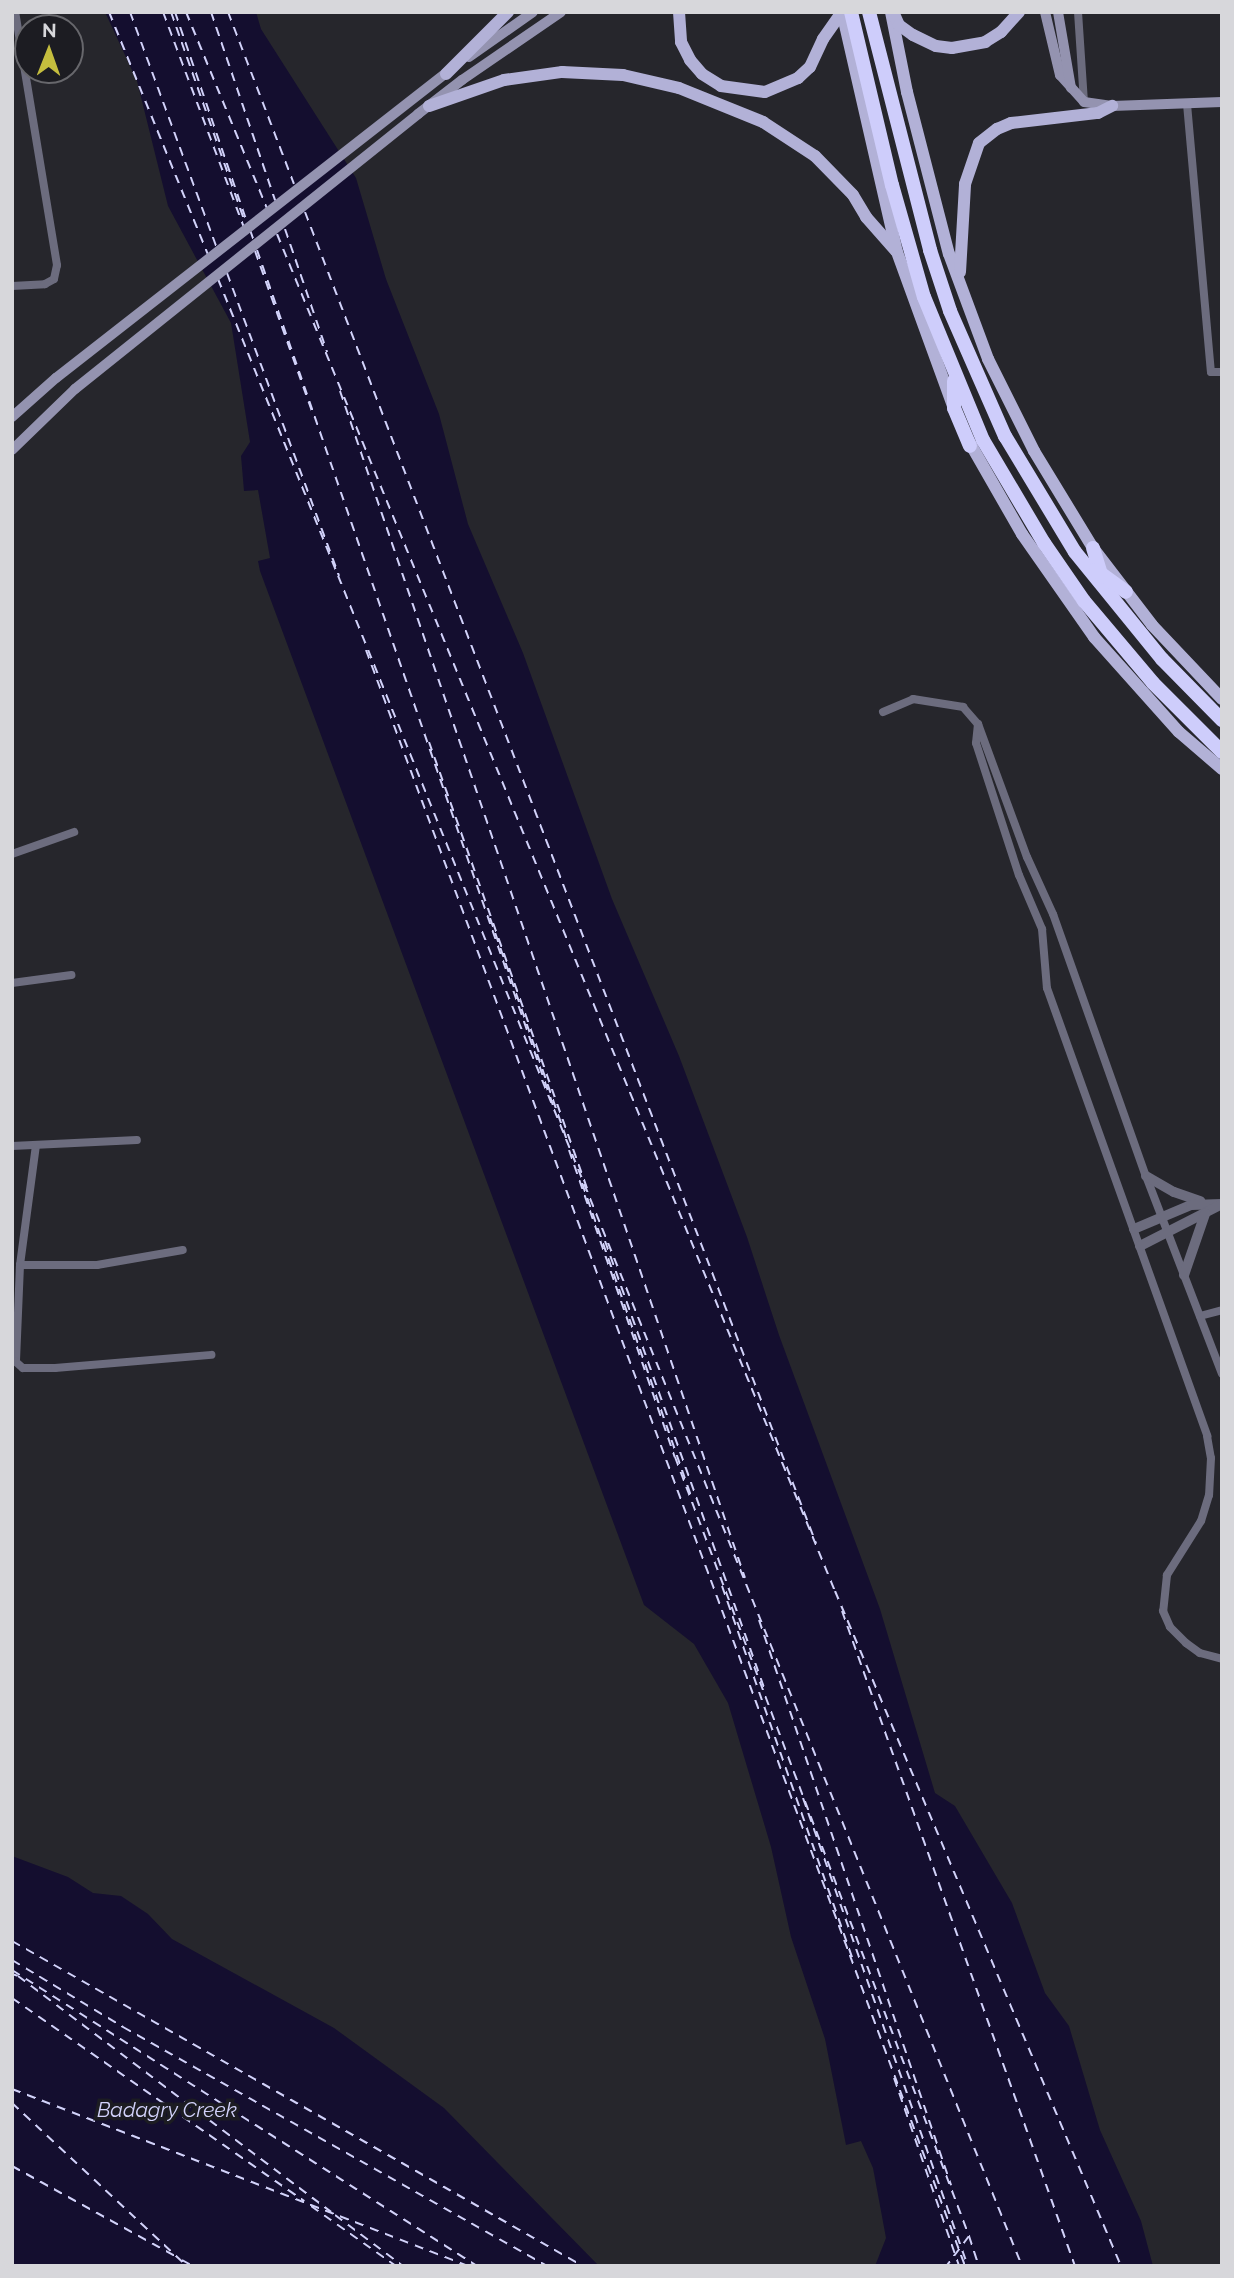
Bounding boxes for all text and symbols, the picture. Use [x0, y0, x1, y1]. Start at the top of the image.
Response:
north arrow [14, 14, 84, 84]
text: N [42, 19, 57, 41]
water label: Badagry Creek [97, 2097, 237, 2123]

